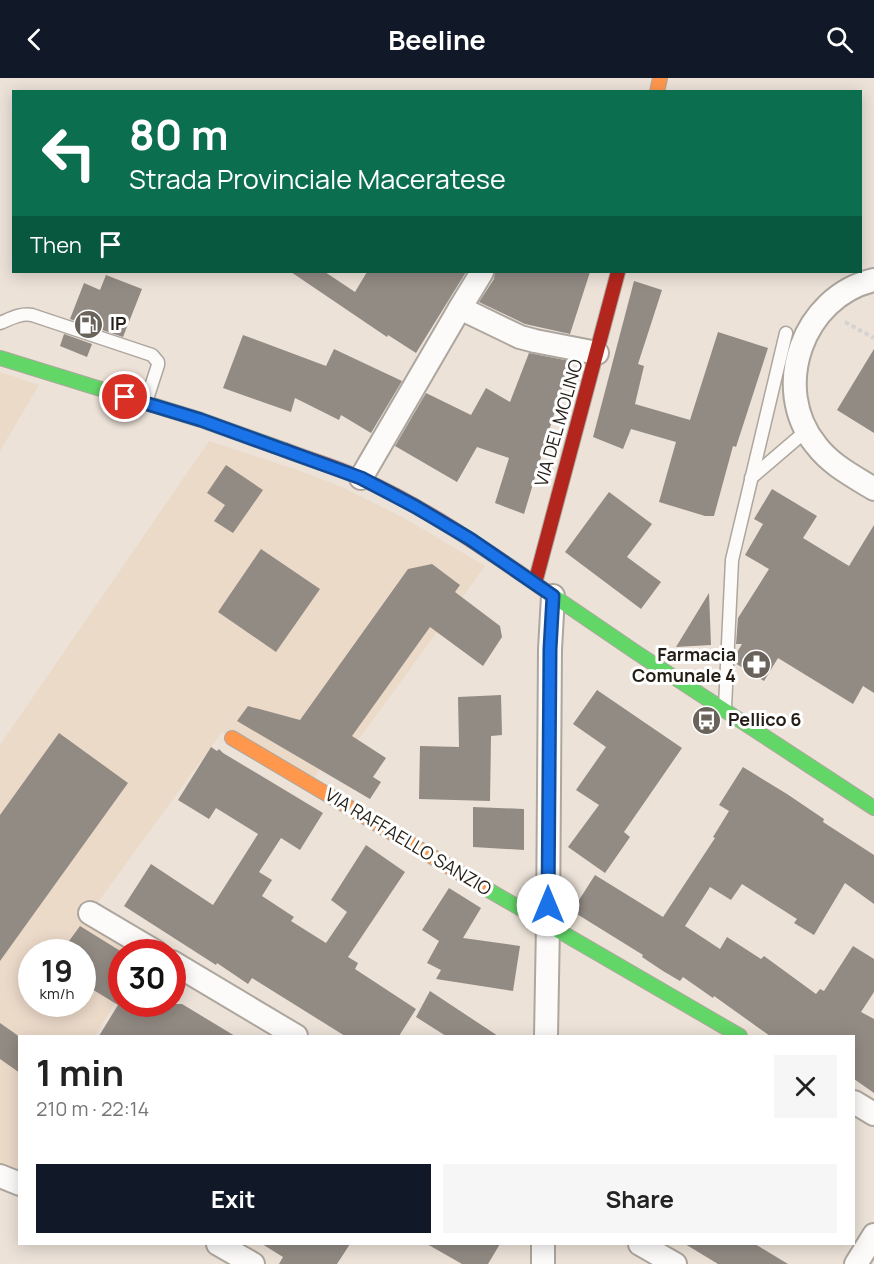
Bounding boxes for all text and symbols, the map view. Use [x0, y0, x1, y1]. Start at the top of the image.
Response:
text: Beeline [388, 21, 486, 58]
icon: back [18, 23, 51, 56]
icon: search [823, 23, 856, 56]
text: 80 m [129, 105, 229, 163]
icon: left [30, 114, 108, 192]
text: Strada Provinciale Maceratese [129, 160, 506, 197]
icon: arrive [94, 228, 127, 261]
text: Then [30, 230, 82, 260]
fuel station icon: IP [73, 308, 105, 340]
place label: IP [110, 311, 127, 335]
street label: VIA DEL MOLINO [528, 356, 588, 489]
pin [99, 371, 150, 422]
icon: arrive [108, 380, 141, 413]
place label: Farmacia Comunale 4 [632, 642, 736, 687]
pharmacy icon: Farmacia Comunale 4 [741, 649, 773, 681]
bus stop icon: Pellico 6 [691, 704, 723, 736]
place label: Pellico 6 [728, 707, 801, 731]
street label: VIA RAFFAELLO SANZIO [321, 782, 496, 900]
position arrow [516, 873, 580, 937]
speed limit sign: 30 [108, 939, 186, 1017]
text: 19 [41, 950, 73, 991]
text: km/h [40, 983, 74, 1004]
text: 1 min [36, 1048, 124, 1097]
button: close [774, 1055, 837, 1118]
text: 210 m · 22:14 [36, 1095, 149, 1122]
button: Exit [36, 1164, 431, 1233]
button: Share [443, 1164, 837, 1233]

